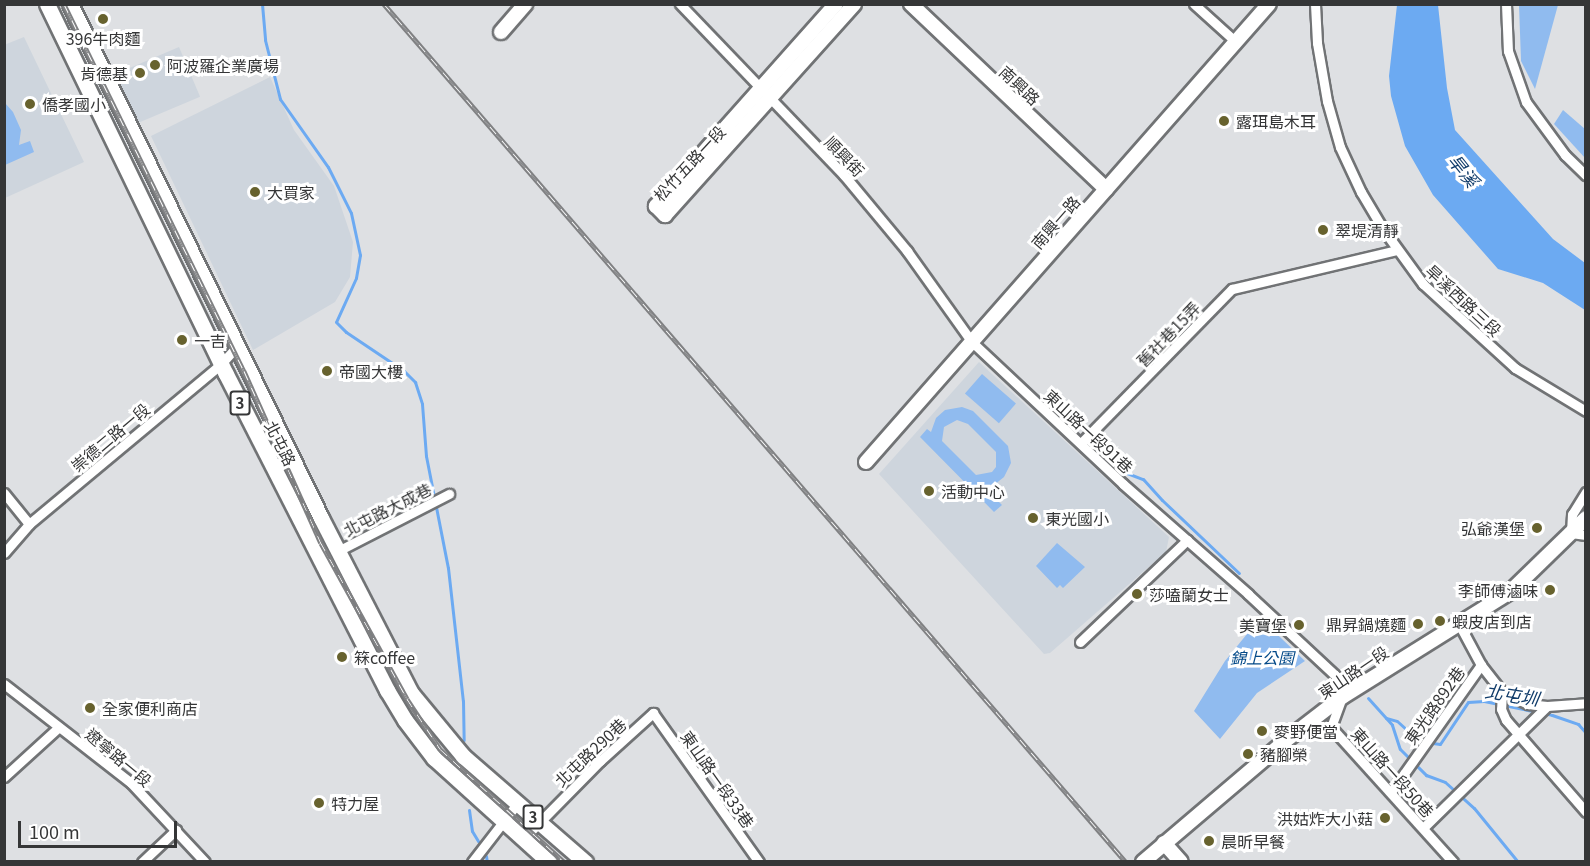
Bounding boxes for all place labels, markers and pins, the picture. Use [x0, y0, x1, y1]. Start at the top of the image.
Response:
marker: 396牛肉麵 [96, 12, 110, 26]
place label: 396牛肉麵 [66, 28, 140, 48]
place label: 阿波羅企業廣場 [167, 55, 279, 75]
marker: 阿波羅企業廣場 [148, 58, 162, 72]
place label: 肯德基 [80, 63, 128, 83]
marker: 肯德基 [133, 66, 147, 80]
place label: 僑孝國小 [42, 94, 106, 114]
marker: 僑孝國小 [23, 97, 37, 111]
place label: 露珥島木耳 [1236, 111, 1316, 131]
marker: 露珥島木耳 [1217, 114, 1231, 128]
place label: 大買家 [267, 182, 315, 202]
marker: 大買家 [248, 185, 262, 199]
place label: 翠堤清靜 [1335, 220, 1399, 240]
marker: 翠堤清靜 [1316, 223, 1330, 237]
place label: 一吉 [194, 330, 226, 350]
marker: 一吉 [175, 333, 189, 347]
place label: 帝國大樓 [339, 361, 403, 381]
marker: 帝國大樓 [320, 364, 334, 378]
place label: 活動中心 [941, 481, 1005, 501]
marker: 活動中心 [922, 484, 936, 498]
place label: 東光國小 [1045, 508, 1109, 528]
marker: 東光國小 [1026, 511, 1040, 525]
place label: 弘爺漢堡 [1461, 518, 1525, 538]
marker: 弘爺漢堡 [1530, 521, 1544, 535]
place label: 李師傅滷味 [1458, 580, 1538, 600]
marker: 李師傅滷味 [1543, 583, 1557, 597]
place label: 莎嗑蘭女士 [1149, 584, 1229, 604]
marker: 莎嗑蘭女士 [1130, 587, 1144, 601]
place label: 蝦皮店到店 [1452, 611, 1532, 631]
place label: 鼎昇鍋燒麵 [1326, 614, 1406, 634]
marker: 蝦皮店到店 [1433, 614, 1447, 628]
place label: 美寶堡 [1239, 615, 1287, 635]
marker: 鼎昇鍋燒麵 [1411, 617, 1425, 631]
marker: 美寶堡 [1292, 618, 1306, 632]
place label: 箖coffee [354, 647, 415, 667]
marker: 箖coffee [335, 650, 349, 664]
place label: 全家便利商店 [102, 698, 198, 718]
marker: 全家便利商店 [83, 701, 97, 715]
place label: 麥野便當 [1274, 721, 1338, 741]
marker: 麥野便當 [1255, 724, 1269, 738]
place label: 豬腳榮 [1260, 744, 1308, 764]
marker: 豬腳榮 [1241, 747, 1255, 761]
place label: 特力屋 [331, 793, 379, 813]
marker: 特力屋 [312, 796, 326, 810]
place label: 洪姑炸大小菇 [1277, 808, 1373, 828]
marker: 洪姑炸大小菇 [1378, 811, 1392, 825]
place label: 晨昕早餐 [1221, 831, 1285, 851]
marker: 晨昕早餐 [1202, 834, 1216, 848]

